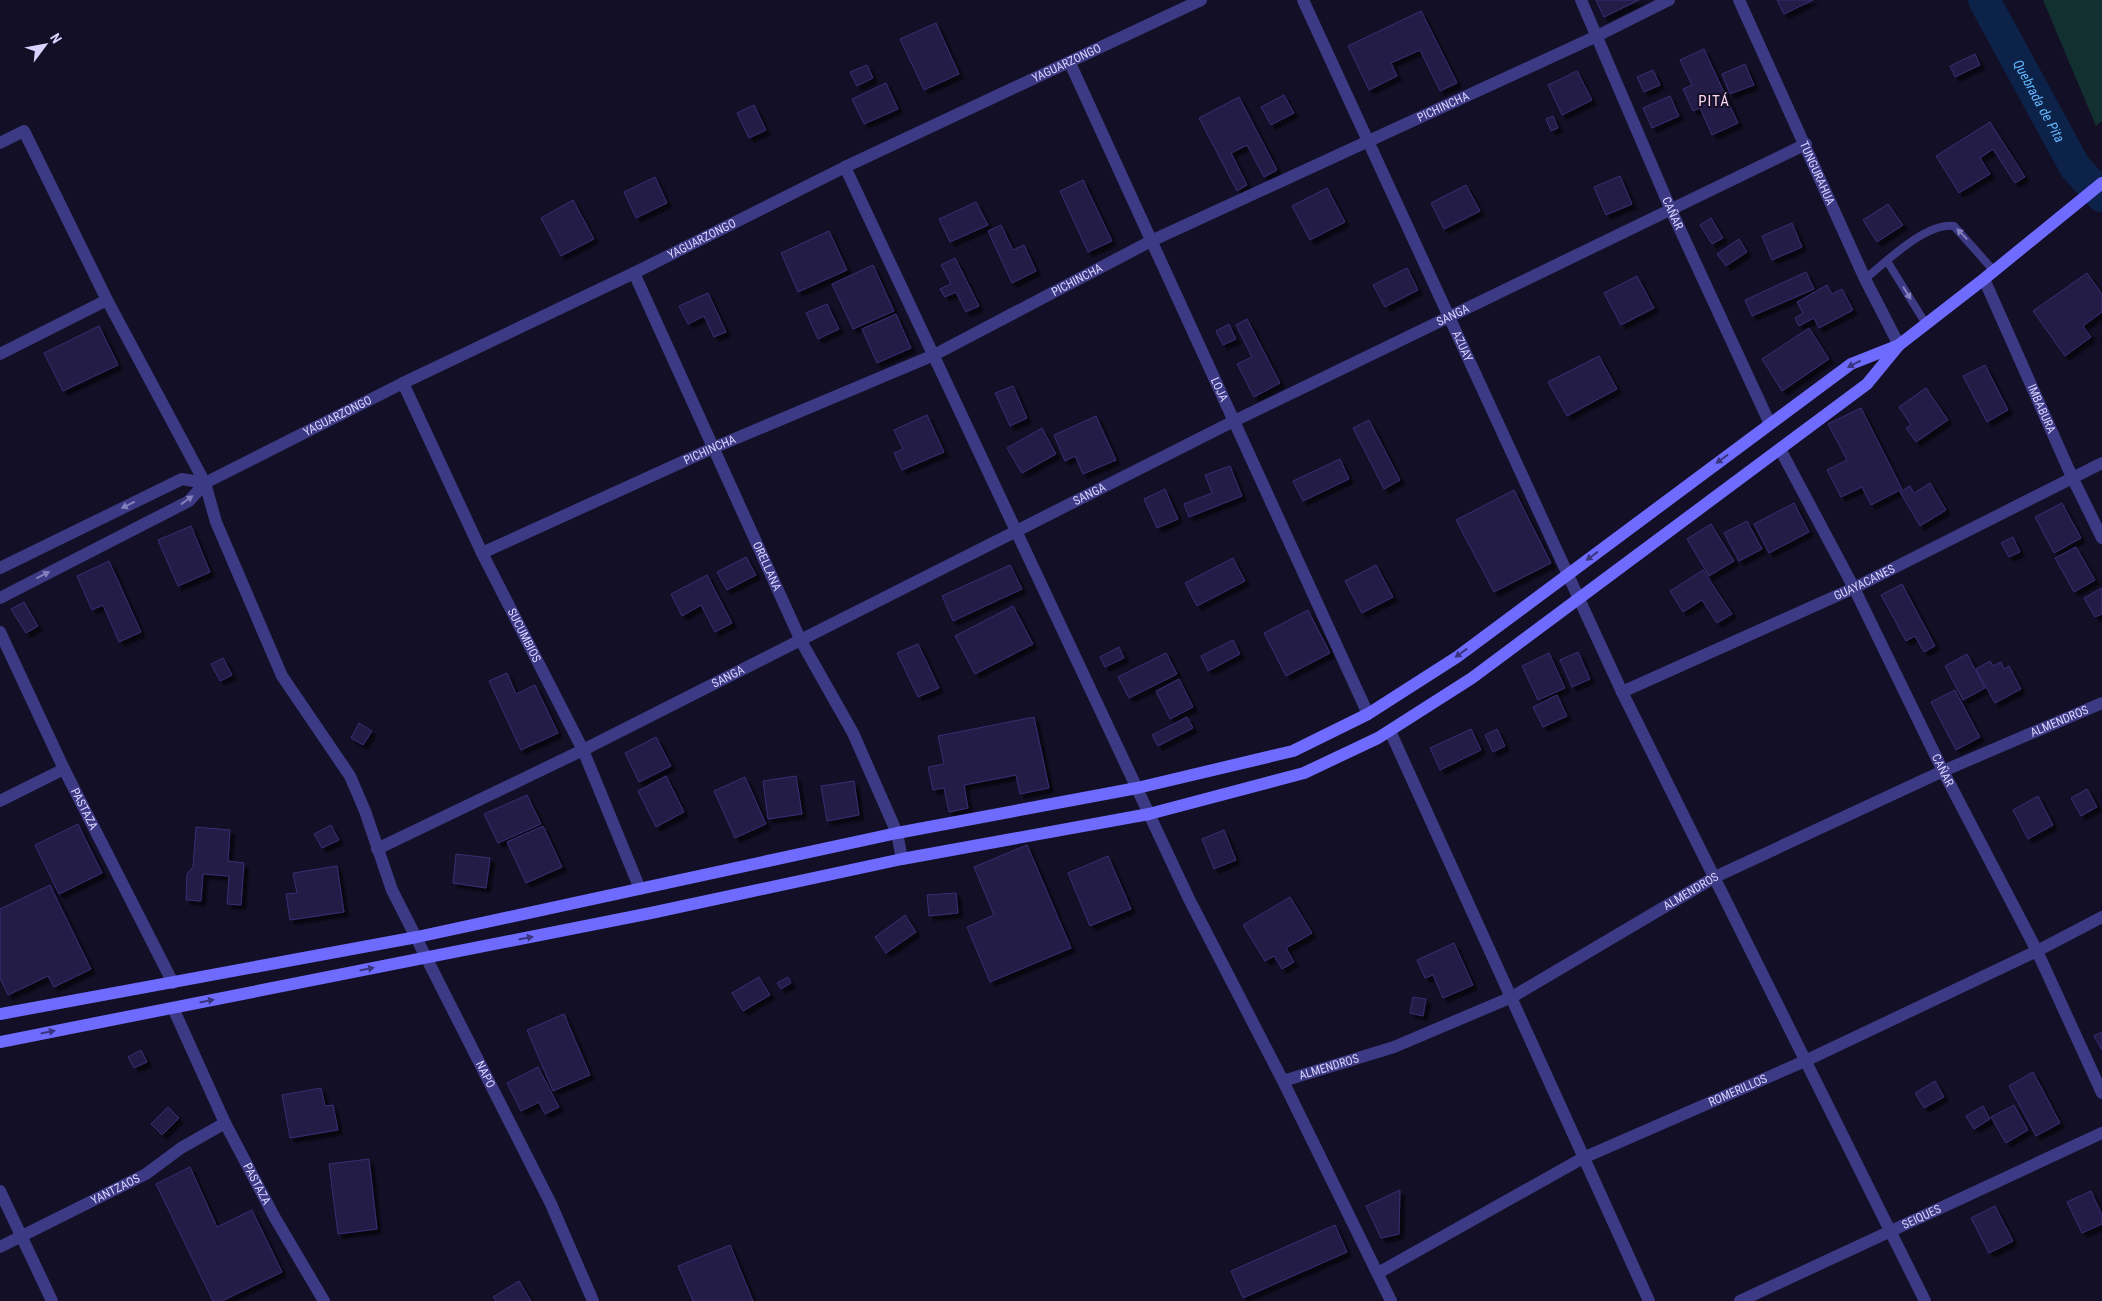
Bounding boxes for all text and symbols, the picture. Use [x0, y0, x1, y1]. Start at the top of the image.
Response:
north arrow [20, 20, 70, 70]
text: N [47, 30, 65, 46]
street label: YAGUARZONGO [1030, 41, 1103, 85]
water label: Quebrada de Pita [2010, 57, 2068, 145]
street label: PICHINCHA [1415, 89, 1471, 125]
district label: PITÁ [1698, 92, 1730, 110]
street label: TUNGURAHUA [1797, 139, 1838, 207]
street label: CAÑAR [1659, 195, 1686, 232]
street label: YAGUARZONGO [665, 216, 738, 262]
one-way arrow [1956, 229, 1968, 241]
street label: PICHINCHA [1049, 261, 1105, 299]
one-way arrow [1902, 286, 1911, 299]
street label: SANGA [1434, 301, 1471, 329]
street label: AZUAY [1449, 328, 1476, 364]
one-way arrow [1846, 360, 1861, 368]
street label: LOJA [1208, 375, 1231, 404]
street label: IMBABURA [2025, 382, 2059, 436]
street label: YAGUARZONGO [301, 393, 374, 439]
street label: PICHINCHA [681, 432, 738, 467]
one-way arrow [1716, 454, 1729, 465]
street label: SANGA [1071, 480, 1108, 508]
one-way arrow [180, 495, 194, 505]
one-way arrow [121, 501, 135, 509]
street label: ORELLANA [750, 539, 784, 593]
one-way arrow [1585, 551, 1598, 561]
street label: GUAYACANES [1832, 562, 1897, 603]
one-way arrow [36, 571, 51, 579]
street label: SUCUMBIOS [505, 606, 544, 665]
one-way arrow [1454, 648, 1468, 658]
street label: SANGA [709, 663, 747, 691]
street label: ALMENDROS [2028, 703, 2090, 740]
street label: CAÑAR [1929, 752, 1957, 789]
street label: PASTAZA [68, 786, 101, 832]
street label: ALMENDROS [1661, 870, 1721, 913]
one-way arrow [519, 933, 535, 941]
one-way arrow [359, 965, 375, 973]
one-way arrow [200, 997, 216, 1005]
one-way arrow [40, 1028, 56, 1036]
street label: ALMENDROS [1297, 1051, 1360, 1083]
street label: NAPO [473, 1059, 498, 1090]
street label: ROMERILLOS [1706, 1071, 1769, 1109]
street label: PASTAZA [240, 1161, 274, 1207]
street label: YANTZAOS [89, 1171, 142, 1207]
street label: SEIQUES [1900, 1202, 1943, 1232]

